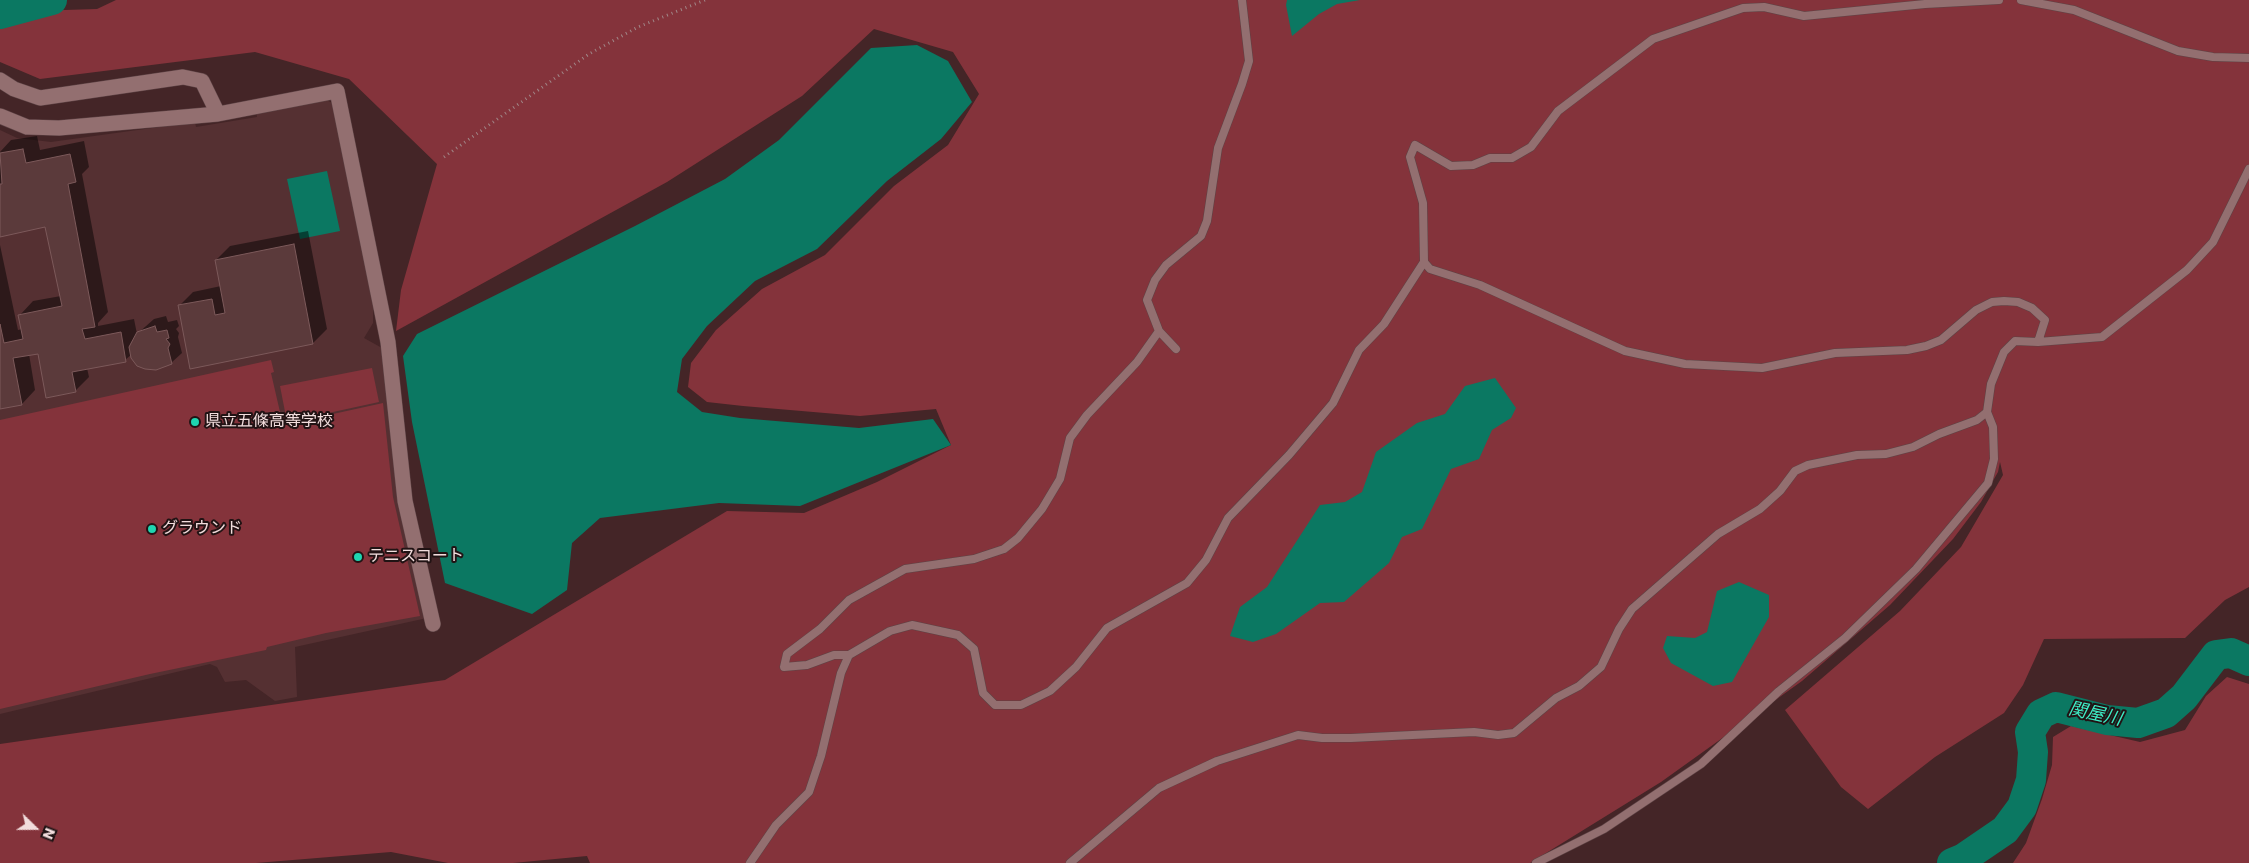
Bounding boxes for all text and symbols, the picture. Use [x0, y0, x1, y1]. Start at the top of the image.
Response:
place label: 県立五條高等学校 [205, 412, 333, 432]
marker: 県立五條高等学校 [189, 416, 201, 428]
place label: グラウンド [162, 519, 242, 539]
marker: グラウンド [146, 523, 158, 535]
place label: テニスコート [368, 547, 464, 567]
marker: テニスコート [352, 551, 364, 563]
water label: 関屋川 [2066, 699, 2124, 731]
north arrow [10, 803, 60, 853]
text: N [38, 825, 60, 842]

